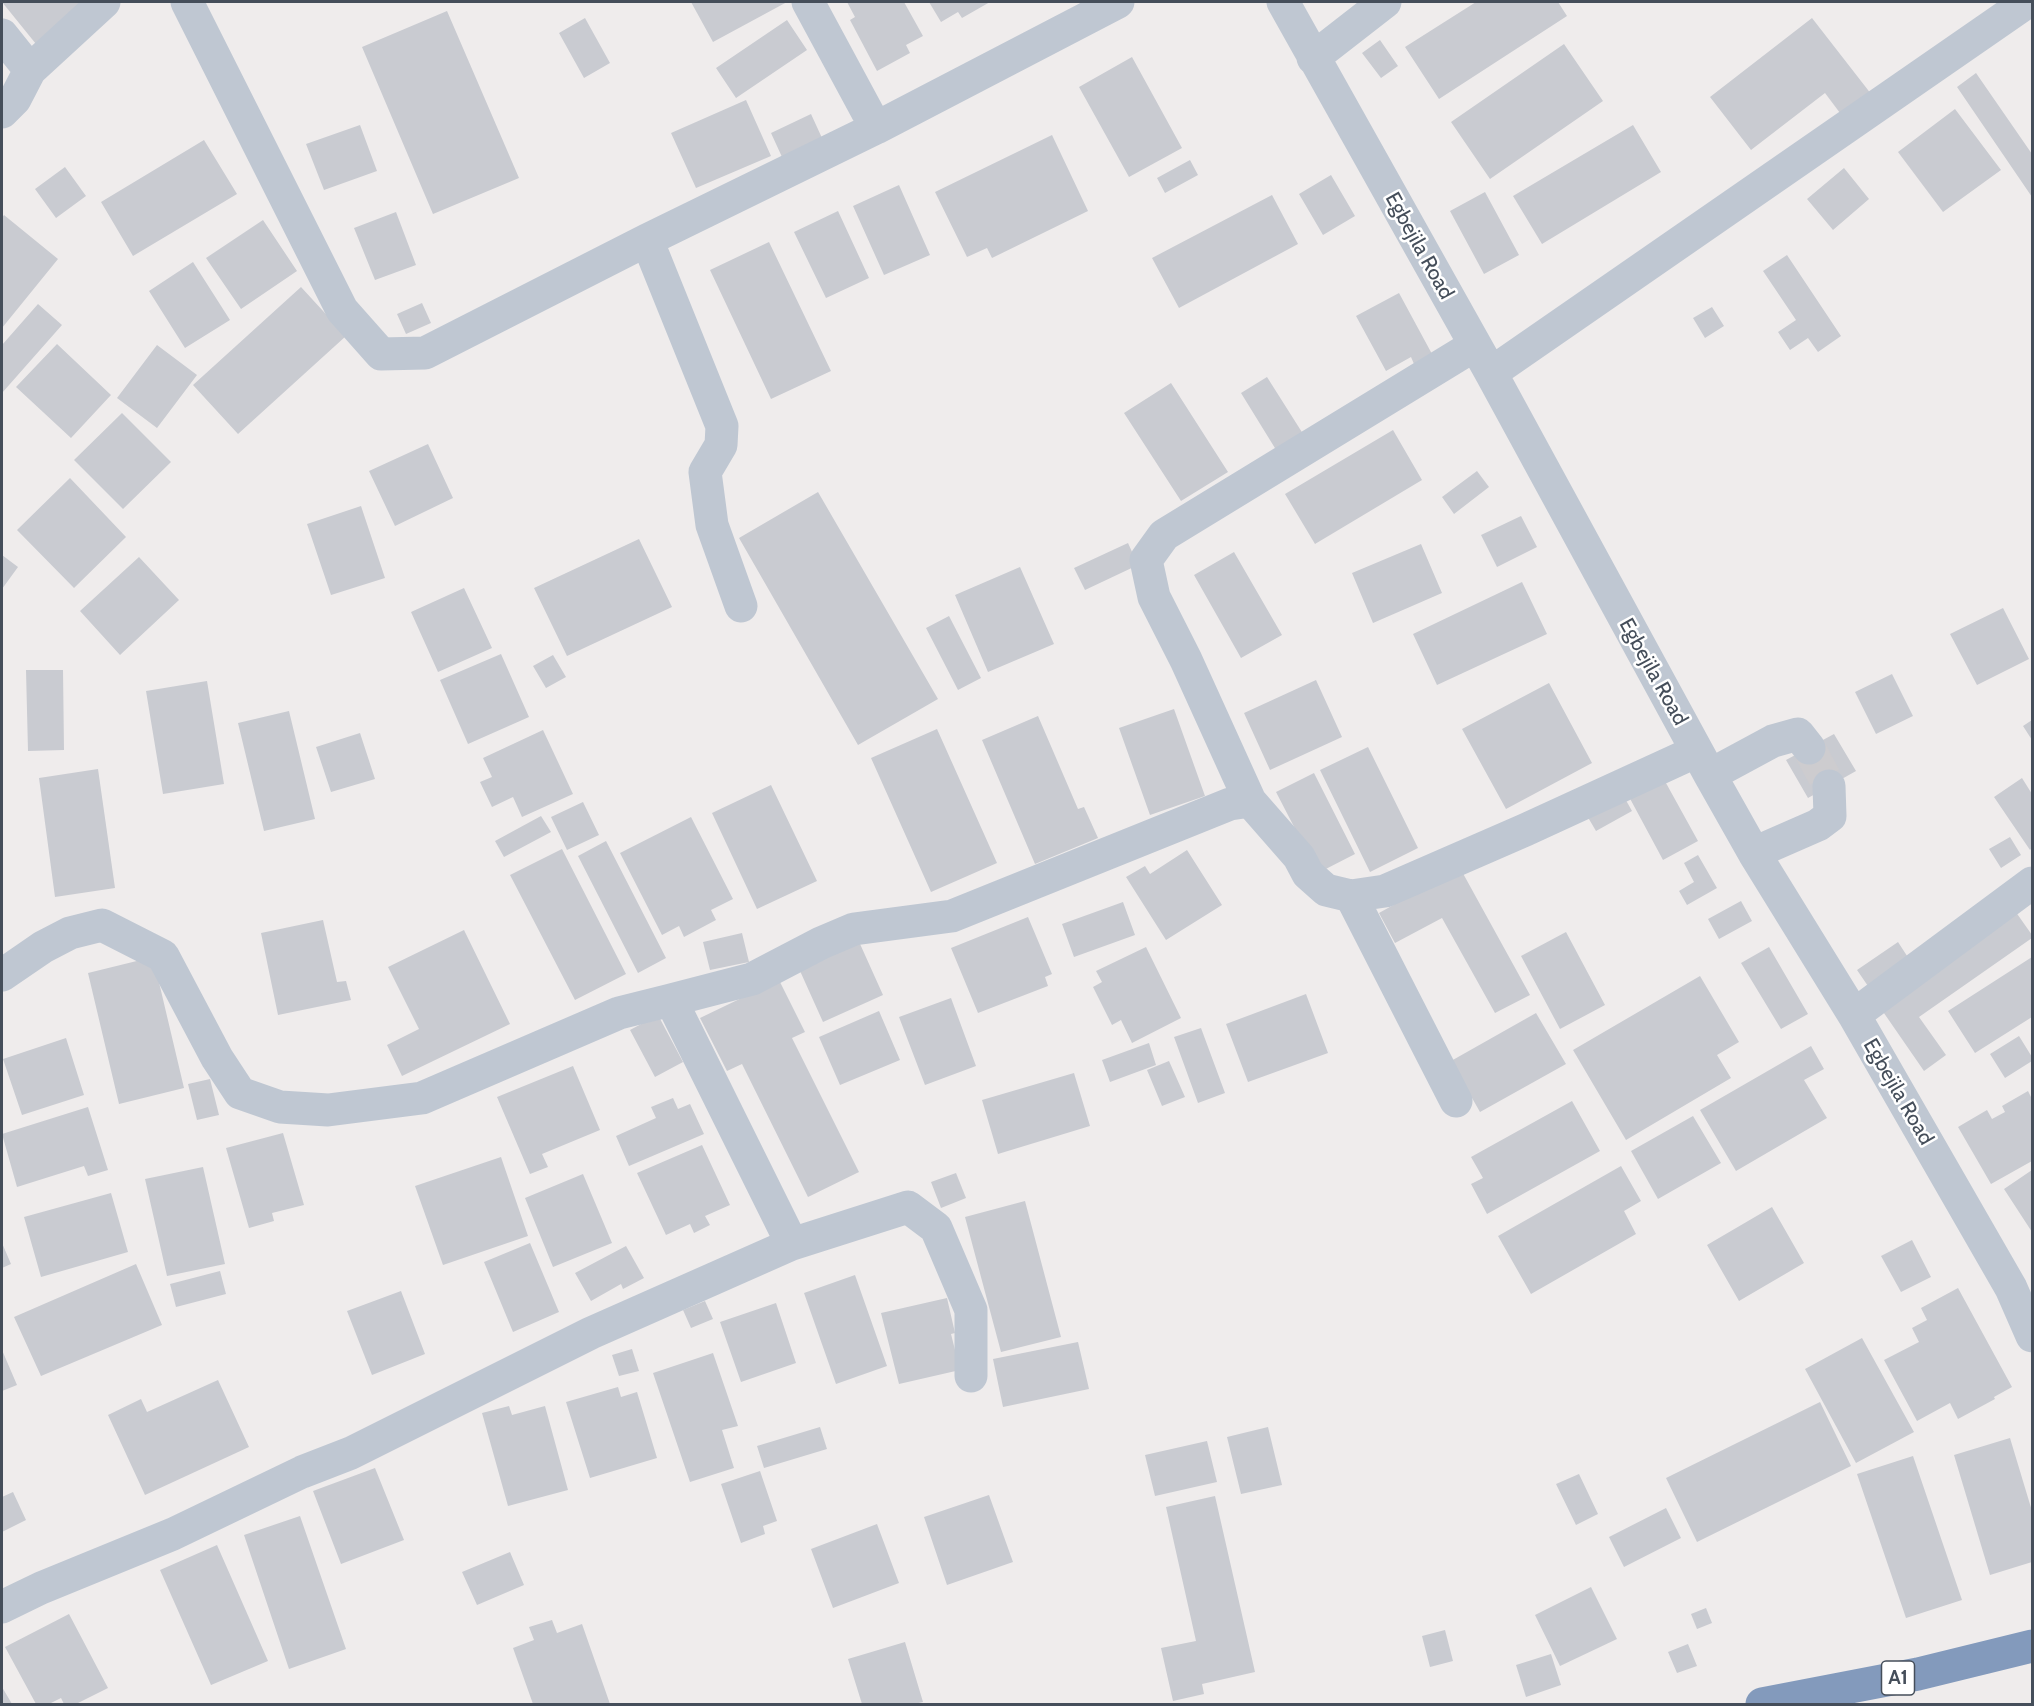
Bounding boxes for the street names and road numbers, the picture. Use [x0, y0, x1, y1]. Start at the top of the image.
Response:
street label: Egbejila Road [1379, 188, 1459, 304]
street label: Egbejila Road [1613, 614, 1693, 730]
street label: Egbejila Road [1857, 1034, 1939, 1150]
road number: A1 [1882, 1661, 1914, 1695]

